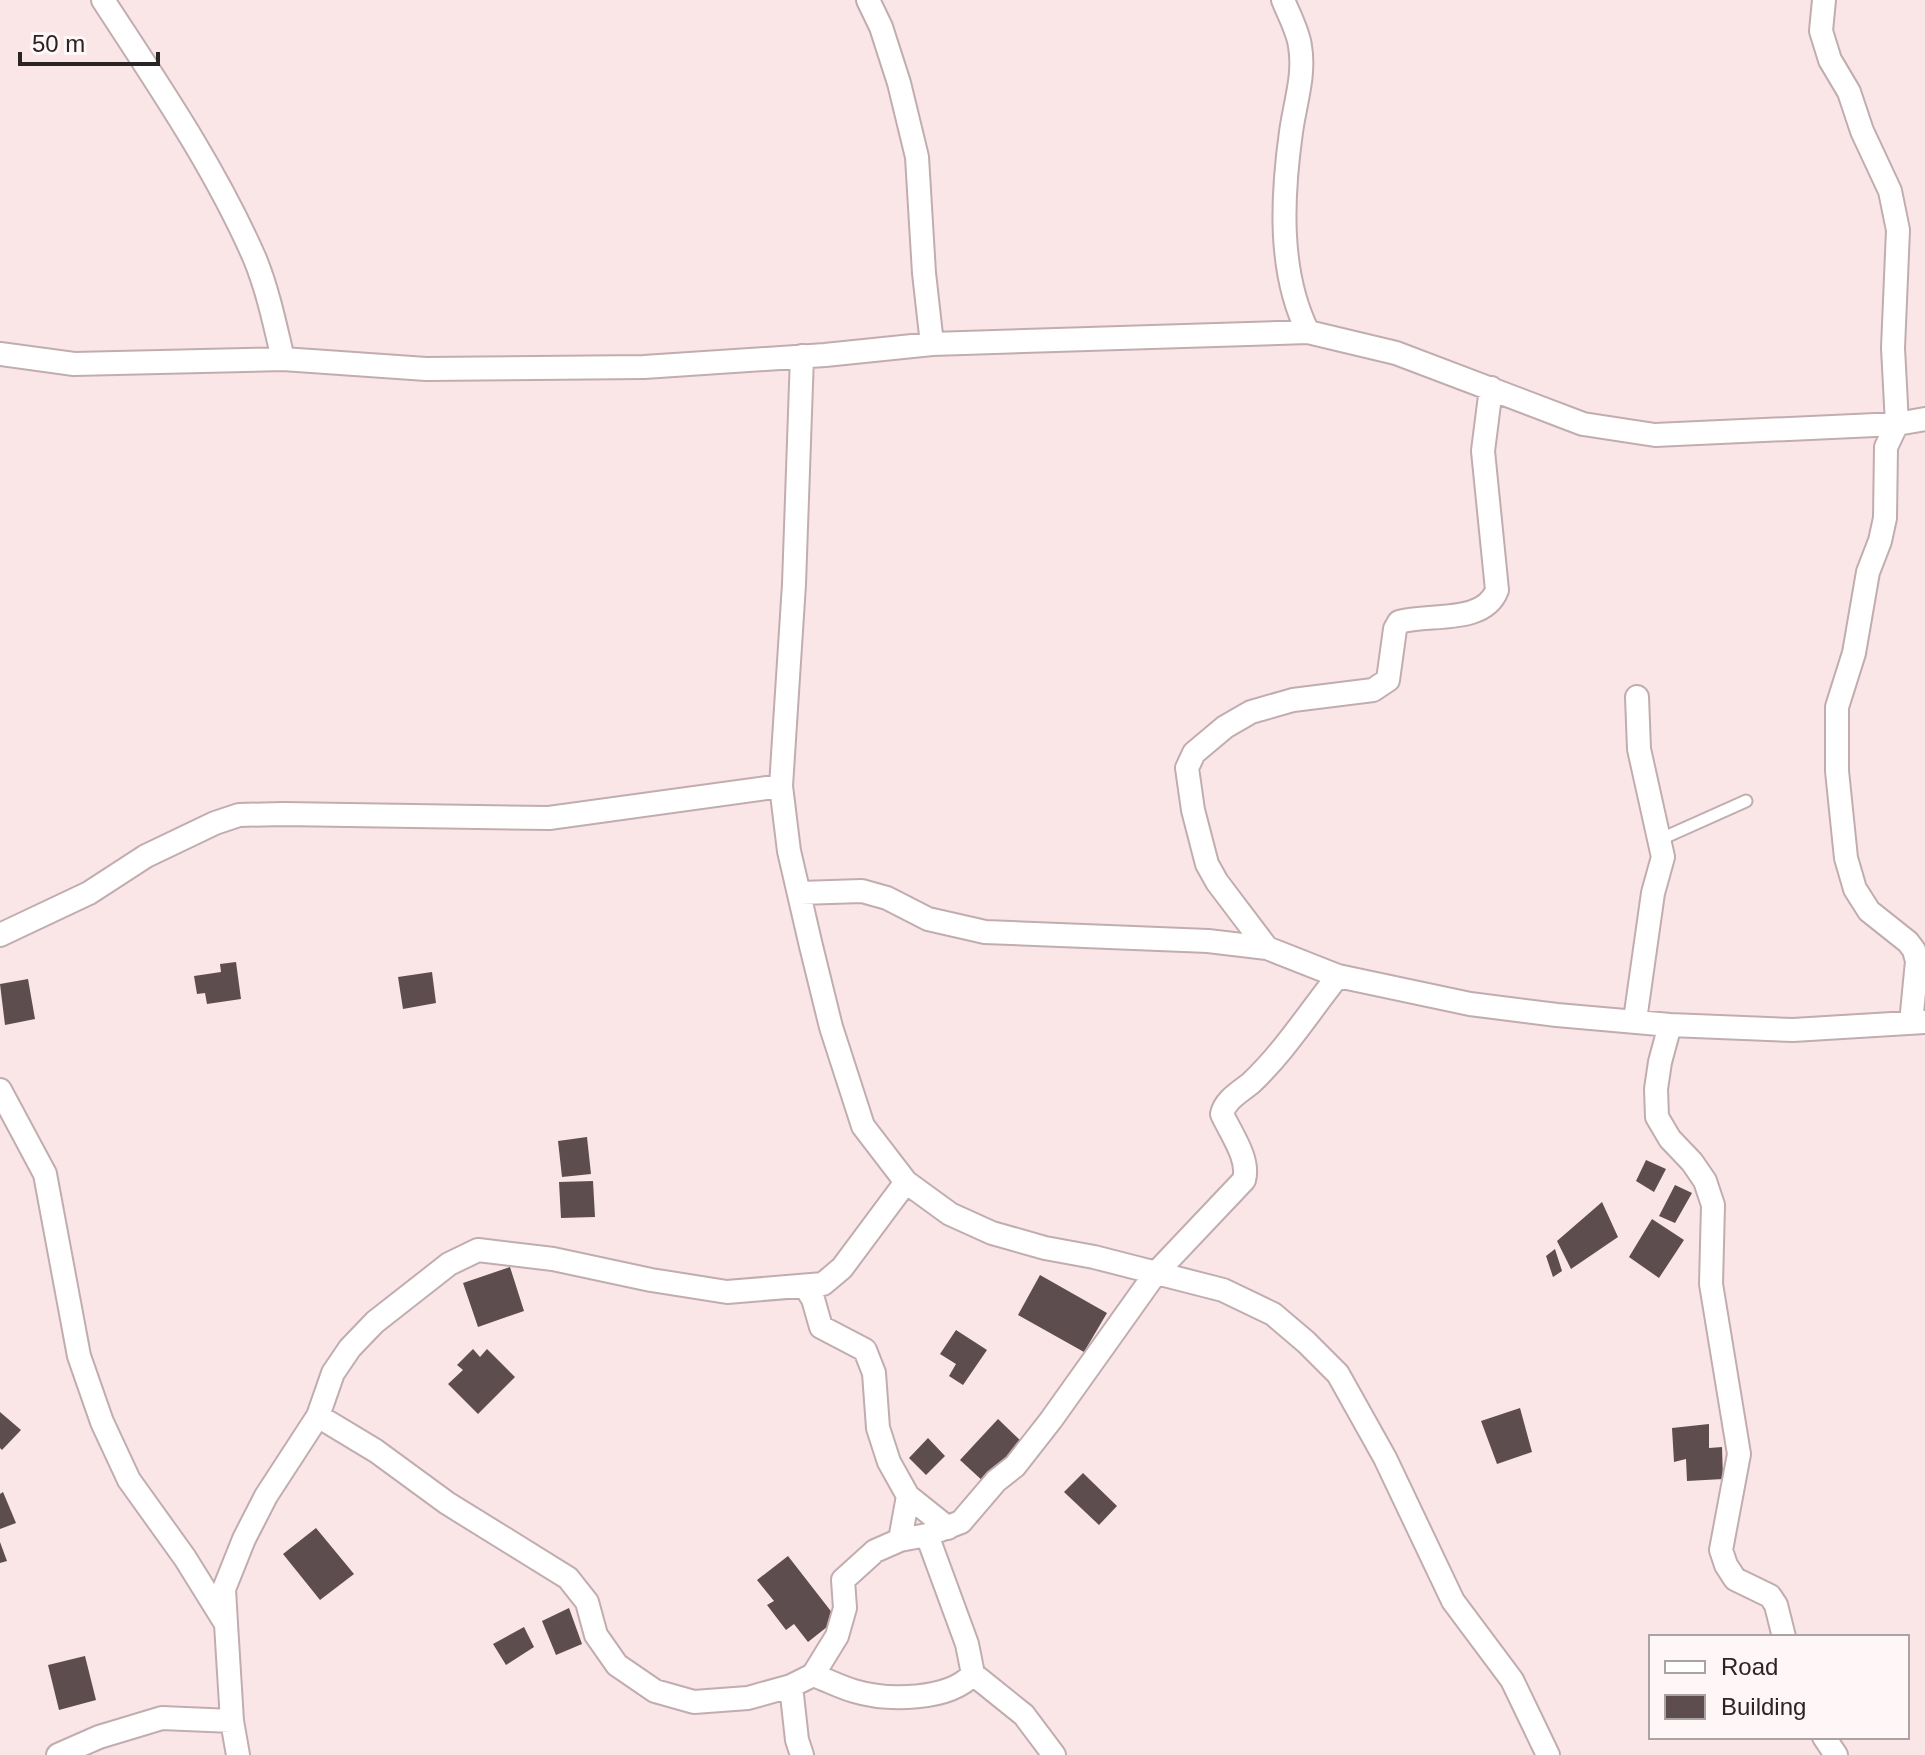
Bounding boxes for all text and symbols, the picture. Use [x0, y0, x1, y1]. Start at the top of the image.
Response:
scale bar [20, 16, 158, 66]
text: 50 m [32, 30, 85, 57]
legend [1649, 1635, 1909, 1739]
text: Road [1721, 1653, 1778, 1680]
text: Building [1721, 1693, 1806, 1720]

